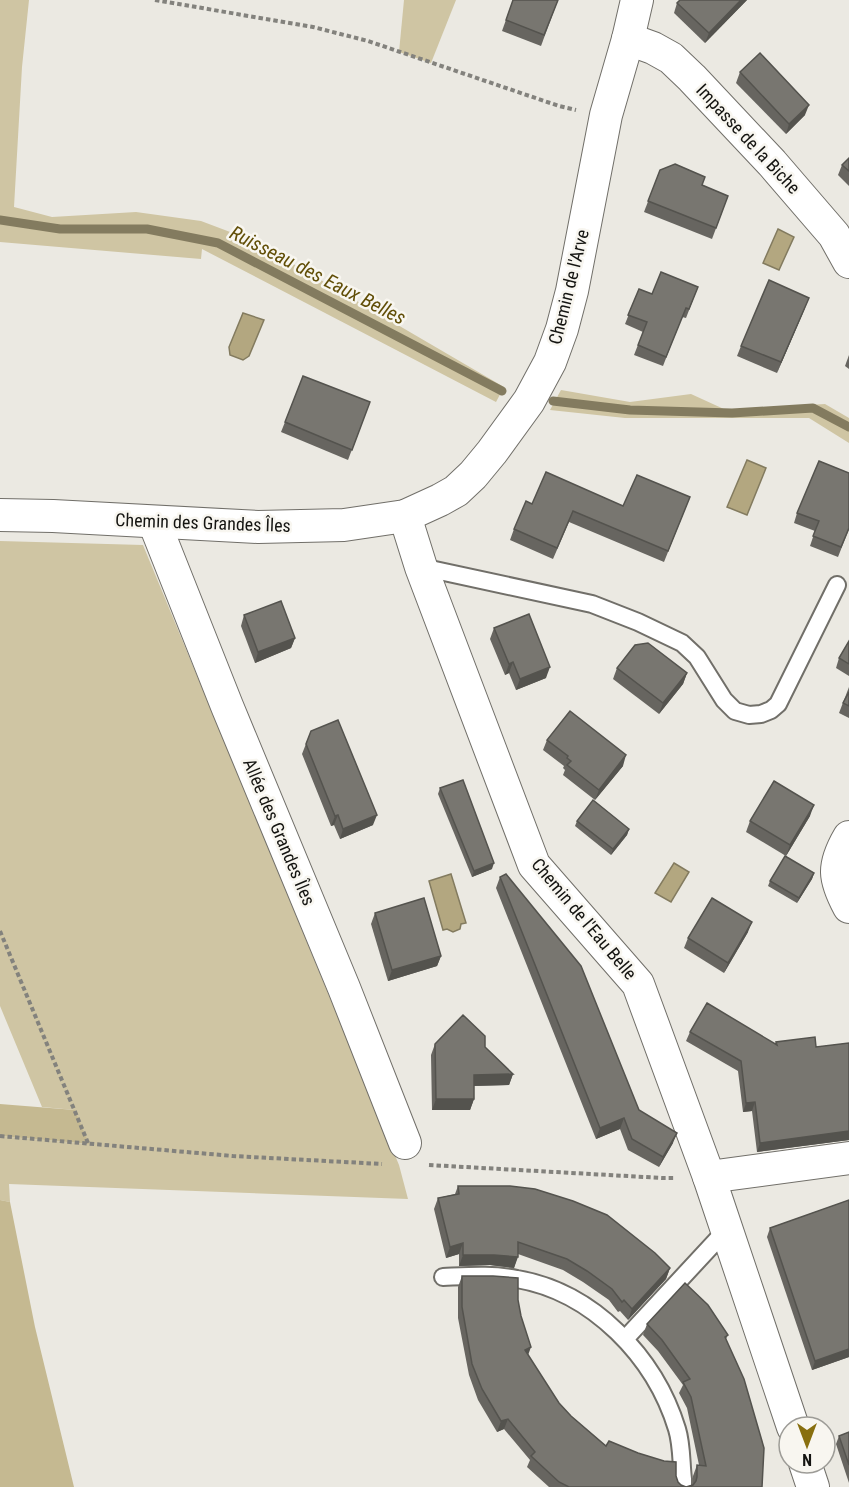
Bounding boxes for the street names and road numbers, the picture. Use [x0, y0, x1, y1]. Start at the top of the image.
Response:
street label: Impasse de la Biche [692, 79, 805, 198]
street label: Chemin de l'Arve [544, 227, 593, 346]
street label: Chemin des Grandes Îles [115, 509, 291, 536]
street label: Allée des Grandes Îles [239, 755, 320, 908]
street label: Chemin de l'Eau Belle [527, 854, 641, 984]

